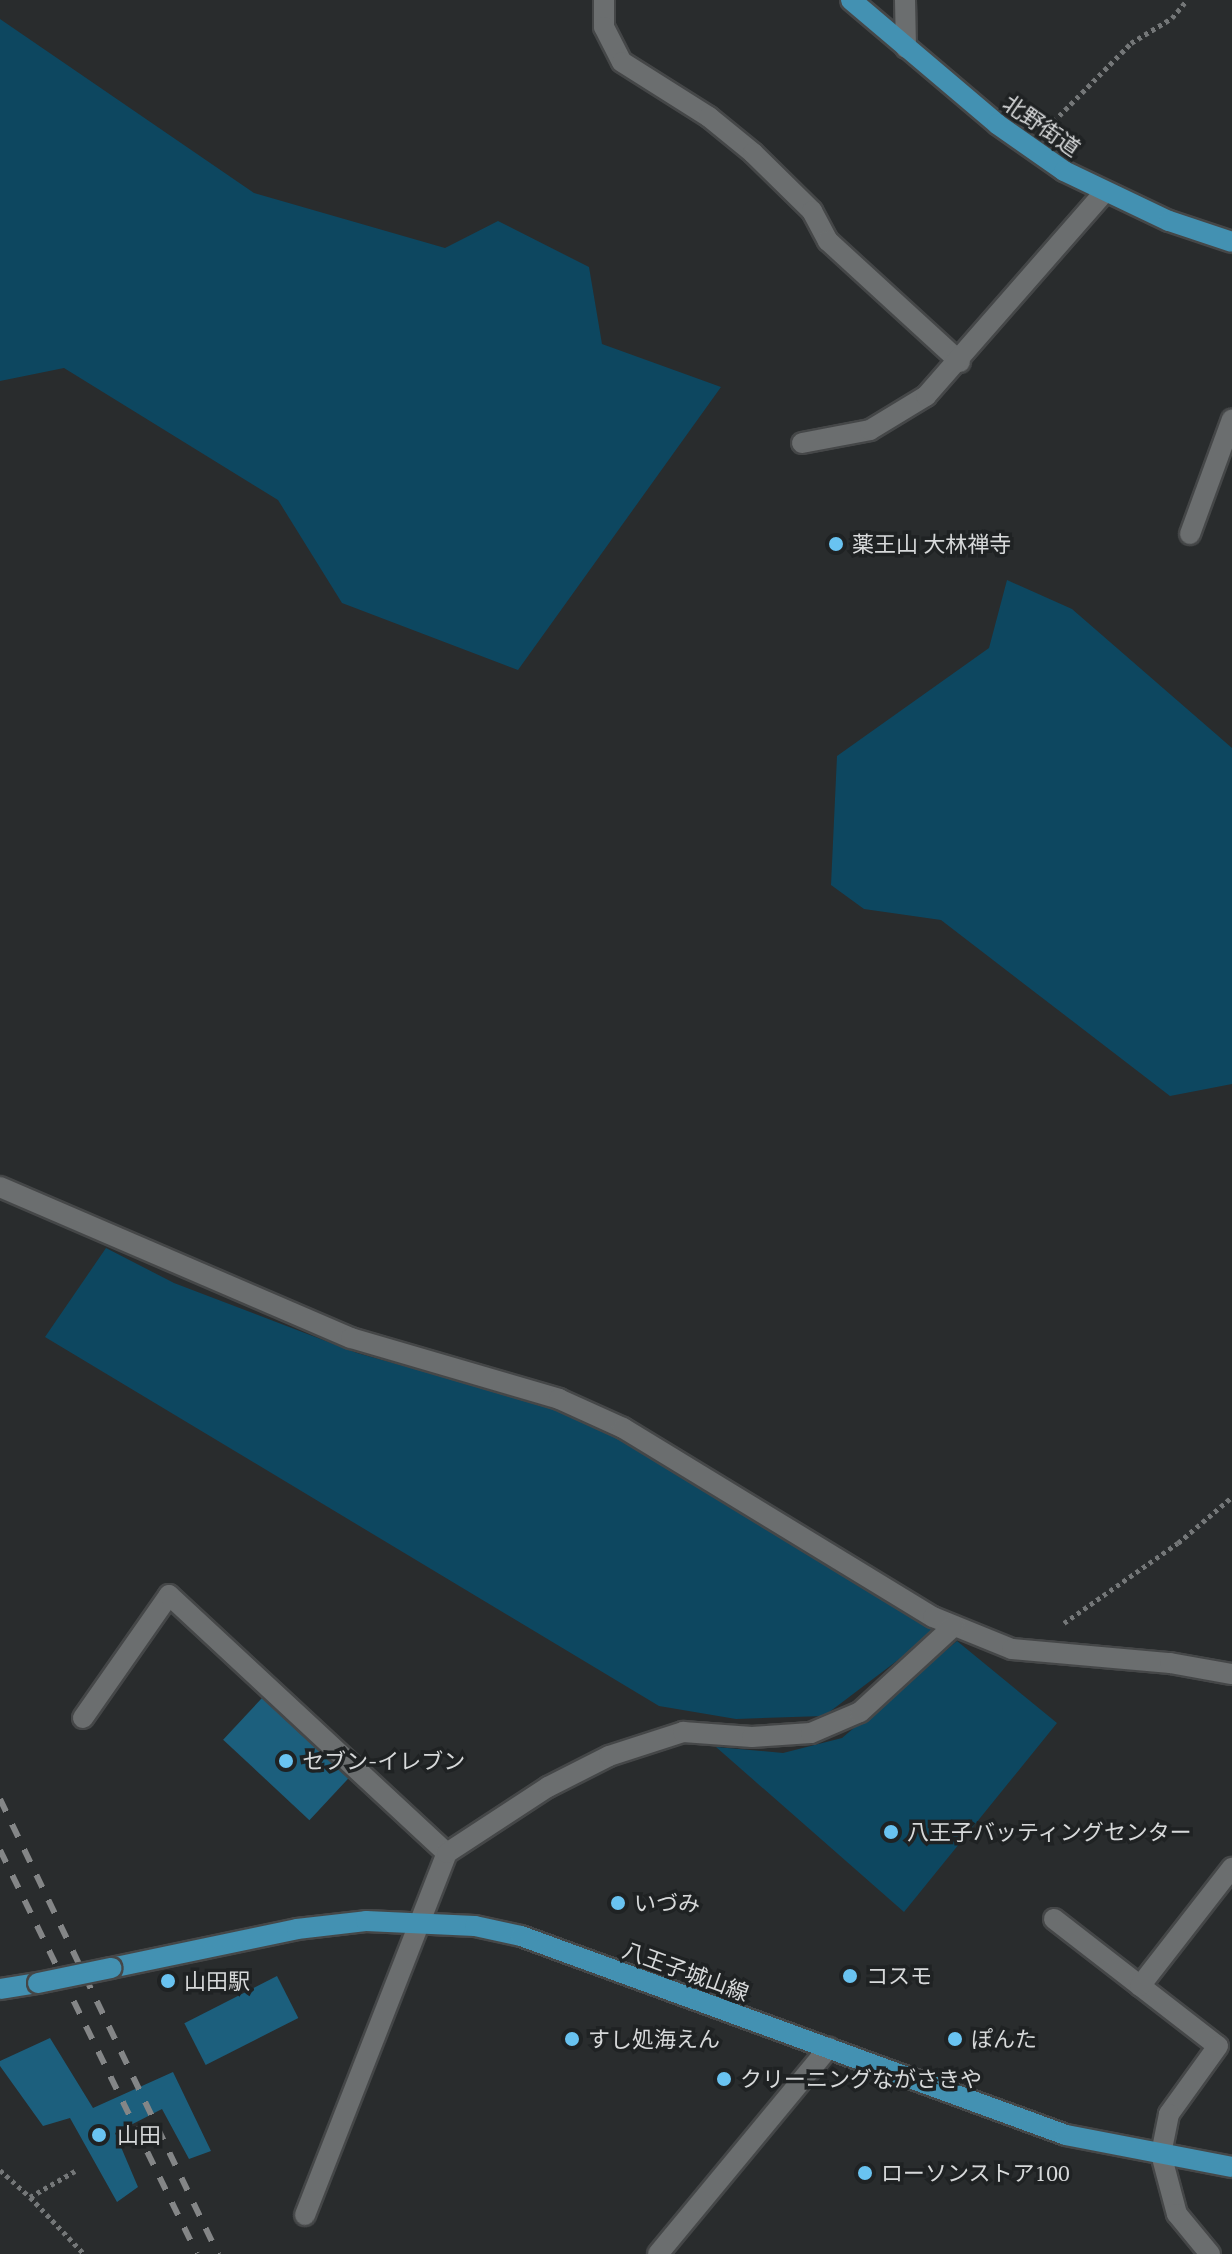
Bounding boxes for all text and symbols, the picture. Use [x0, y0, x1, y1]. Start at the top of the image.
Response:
street label: 北野街道 [998, 89, 1086, 161]
place label: 薬王山 大林禅寺 [852, 531, 1011, 557]
marker: 薬王山 大林禅寺 [827, 535, 845, 553]
place label: セブン-イレブン [302, 1748, 465, 1774]
marker: セブン-イレブン [277, 1752, 295, 1770]
place label: 八王子バッティングセンター [907, 1819, 1193, 1845]
marker: 八王子バッティングセンター [882, 1823, 900, 1841]
place label: いづみ [634, 1890, 700, 1916]
marker: いづみ [609, 1894, 627, 1912]
street label: 八王子城山線 [619, 1936, 753, 2006]
place label: コスモ [866, 1963, 932, 1989]
marker: コスモ [841, 1967, 859, 1985]
place label: 山田駅 [184, 1968, 250, 1994]
marker: 山田駅 [159, 1972, 177, 1990]
place label: すし処海えん [588, 2026, 720, 2052]
place label: ぽんた [971, 2026, 1037, 2052]
marker: すし処海えん [563, 2030, 581, 2048]
marker: ぽんた [946, 2030, 964, 2048]
place label: クリーニングながさきや [740, 2066, 982, 2092]
marker: クリーニングながさきや [715, 2070, 733, 2088]
place label: 山田 [117, 2122, 161, 2148]
marker: 山田 [88, 2124, 110, 2146]
place label: ローソンストア100 [881, 2160, 1070, 2186]
marker: ローソンストア100 [856, 2164, 874, 2182]

